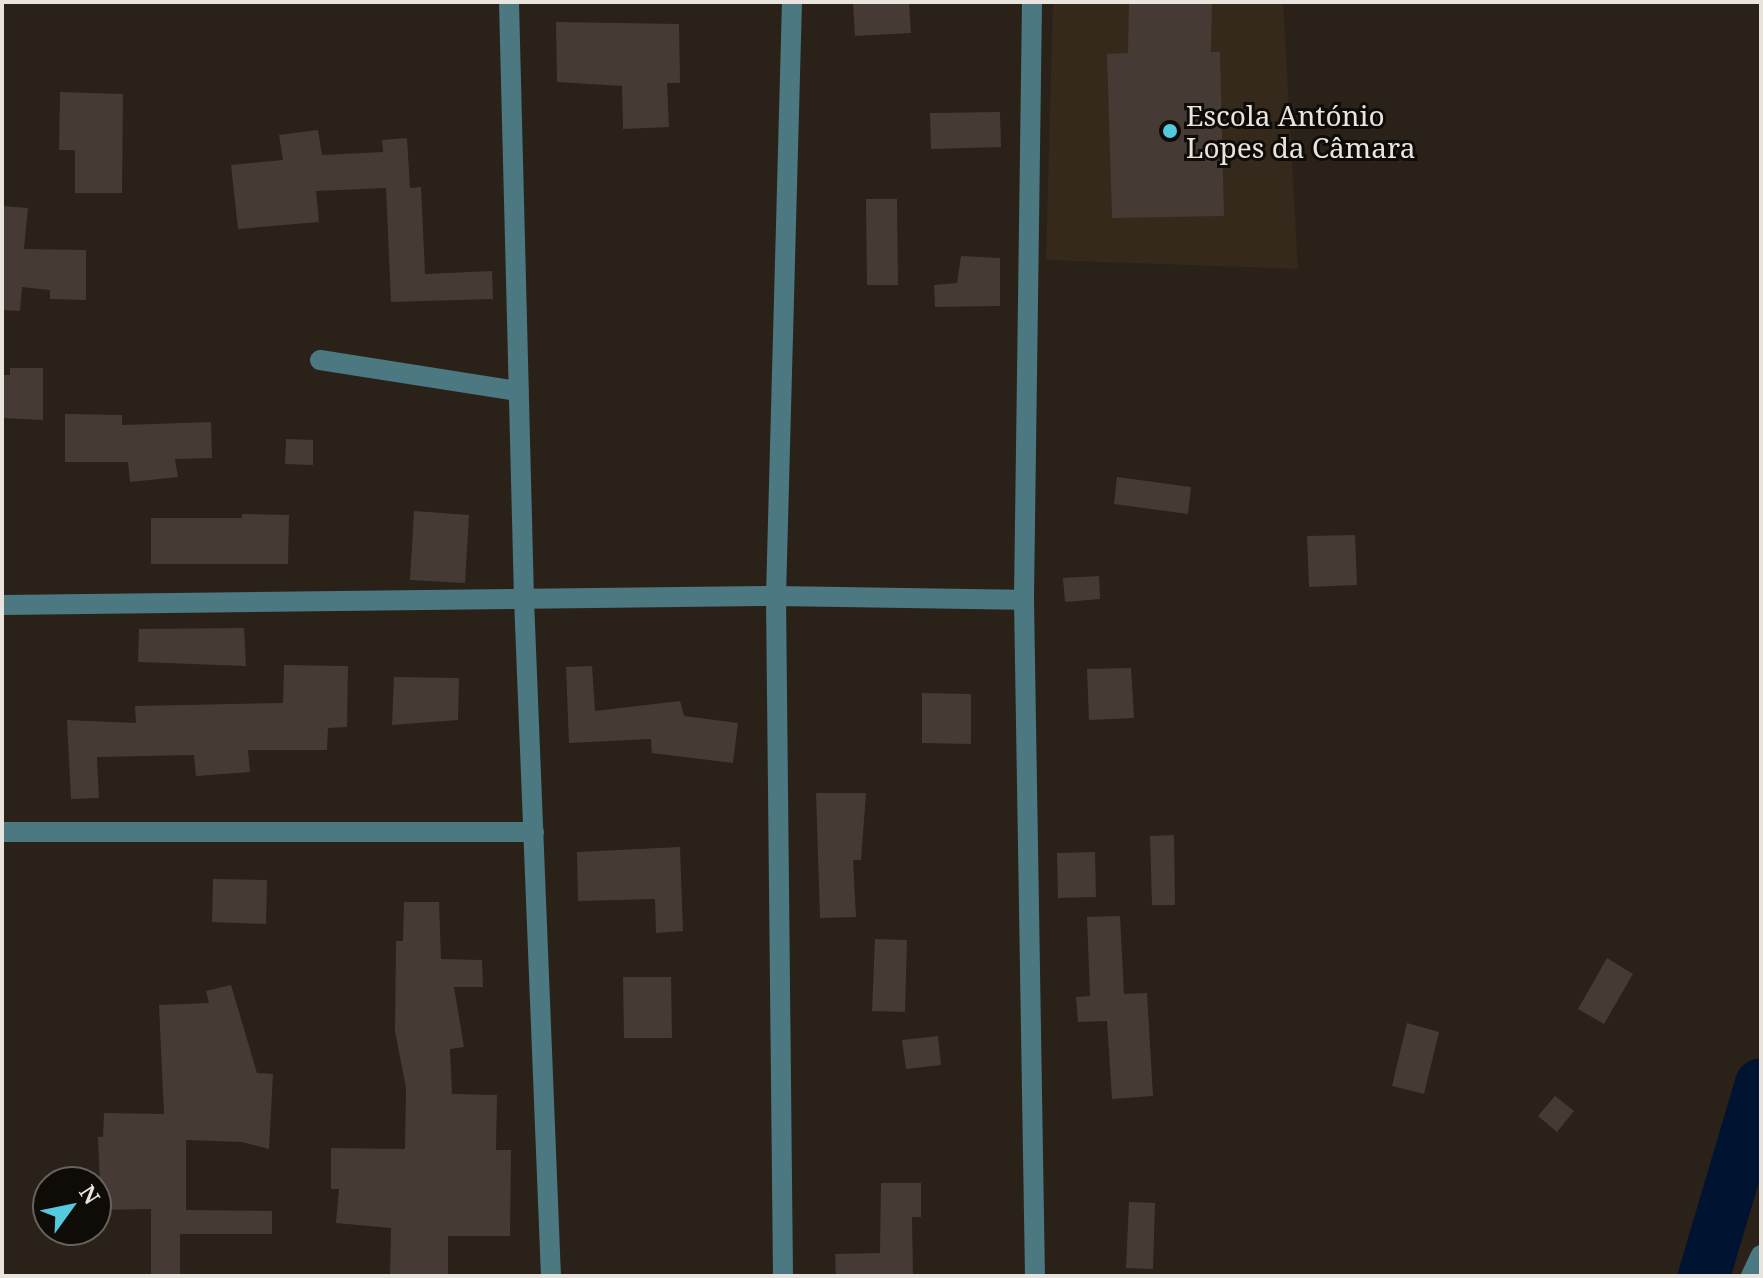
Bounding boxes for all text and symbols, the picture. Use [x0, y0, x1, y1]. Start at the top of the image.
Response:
place label: Escola António Lopes da Câmara [1186, 98, 1415, 164]
marker: Escola António Lopes da Câmara [1161, 122, 1179, 140]
north arrow [32, 1166, 112, 1246]
text: N [73, 1179, 108, 1209]

